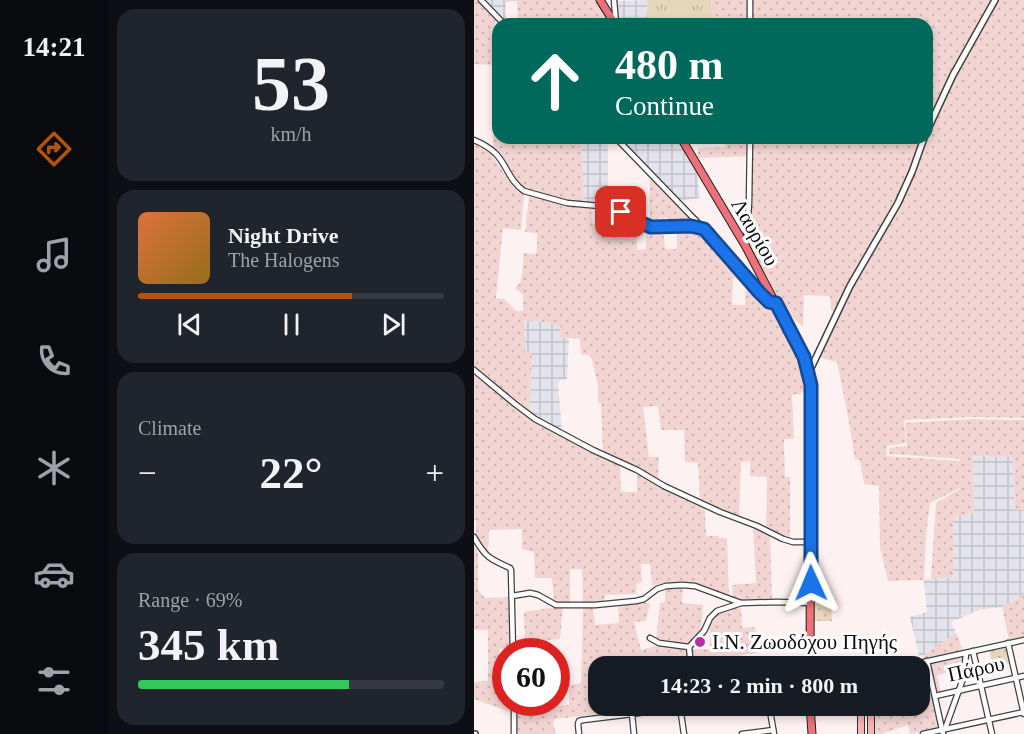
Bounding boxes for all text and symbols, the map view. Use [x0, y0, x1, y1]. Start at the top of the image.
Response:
text: 14:21 [23, 32, 86, 62]
text: 53 [252, 40, 330, 127]
icon: ahead [516, 42, 594, 120]
text: 480 m [615, 42, 724, 88]
text: Continue [615, 91, 714, 121]
text: km/h [270, 123, 312, 145]
icon: directions [33, 128, 75, 170]
pin [595, 186, 646, 237]
street label: Λαυρίου [726, 194, 784, 270]
icon: arrive [604, 195, 637, 228]
text: Night Drive [228, 223, 339, 248]
icon: music [33, 234, 75, 276]
text: The Halogens [228, 249, 340, 271]
icon: previous [173, 308, 206, 341]
icon: pause [275, 308, 308, 341]
icon: next [377, 308, 410, 341]
icon: phone [33, 340, 75, 382]
text: Climate [138, 417, 201, 439]
icon: climate [33, 447, 75, 489]
text: 22° [260, 448, 323, 498]
text: − [138, 455, 157, 491]
text: + [425, 455, 444, 491]
position arrow [779, 551, 843, 615]
icon: car [33, 553, 75, 595]
text: Range · 69% [138, 589, 242, 611]
text: 345 km [138, 620, 279, 670]
place label: Ι.Ν. Ζωοδόχου Πηγής [712, 630, 898, 654]
marker: Ι.Ν. Ζωοδόχου Πηγής [693, 635, 707, 649]
speed limit sign: 60 [492, 638, 570, 716]
street label: Πάρου [945, 651, 1007, 687]
icon: filters [33, 660, 75, 702]
text: 14:23 · 2 min · 800 m [660, 673, 858, 698]

